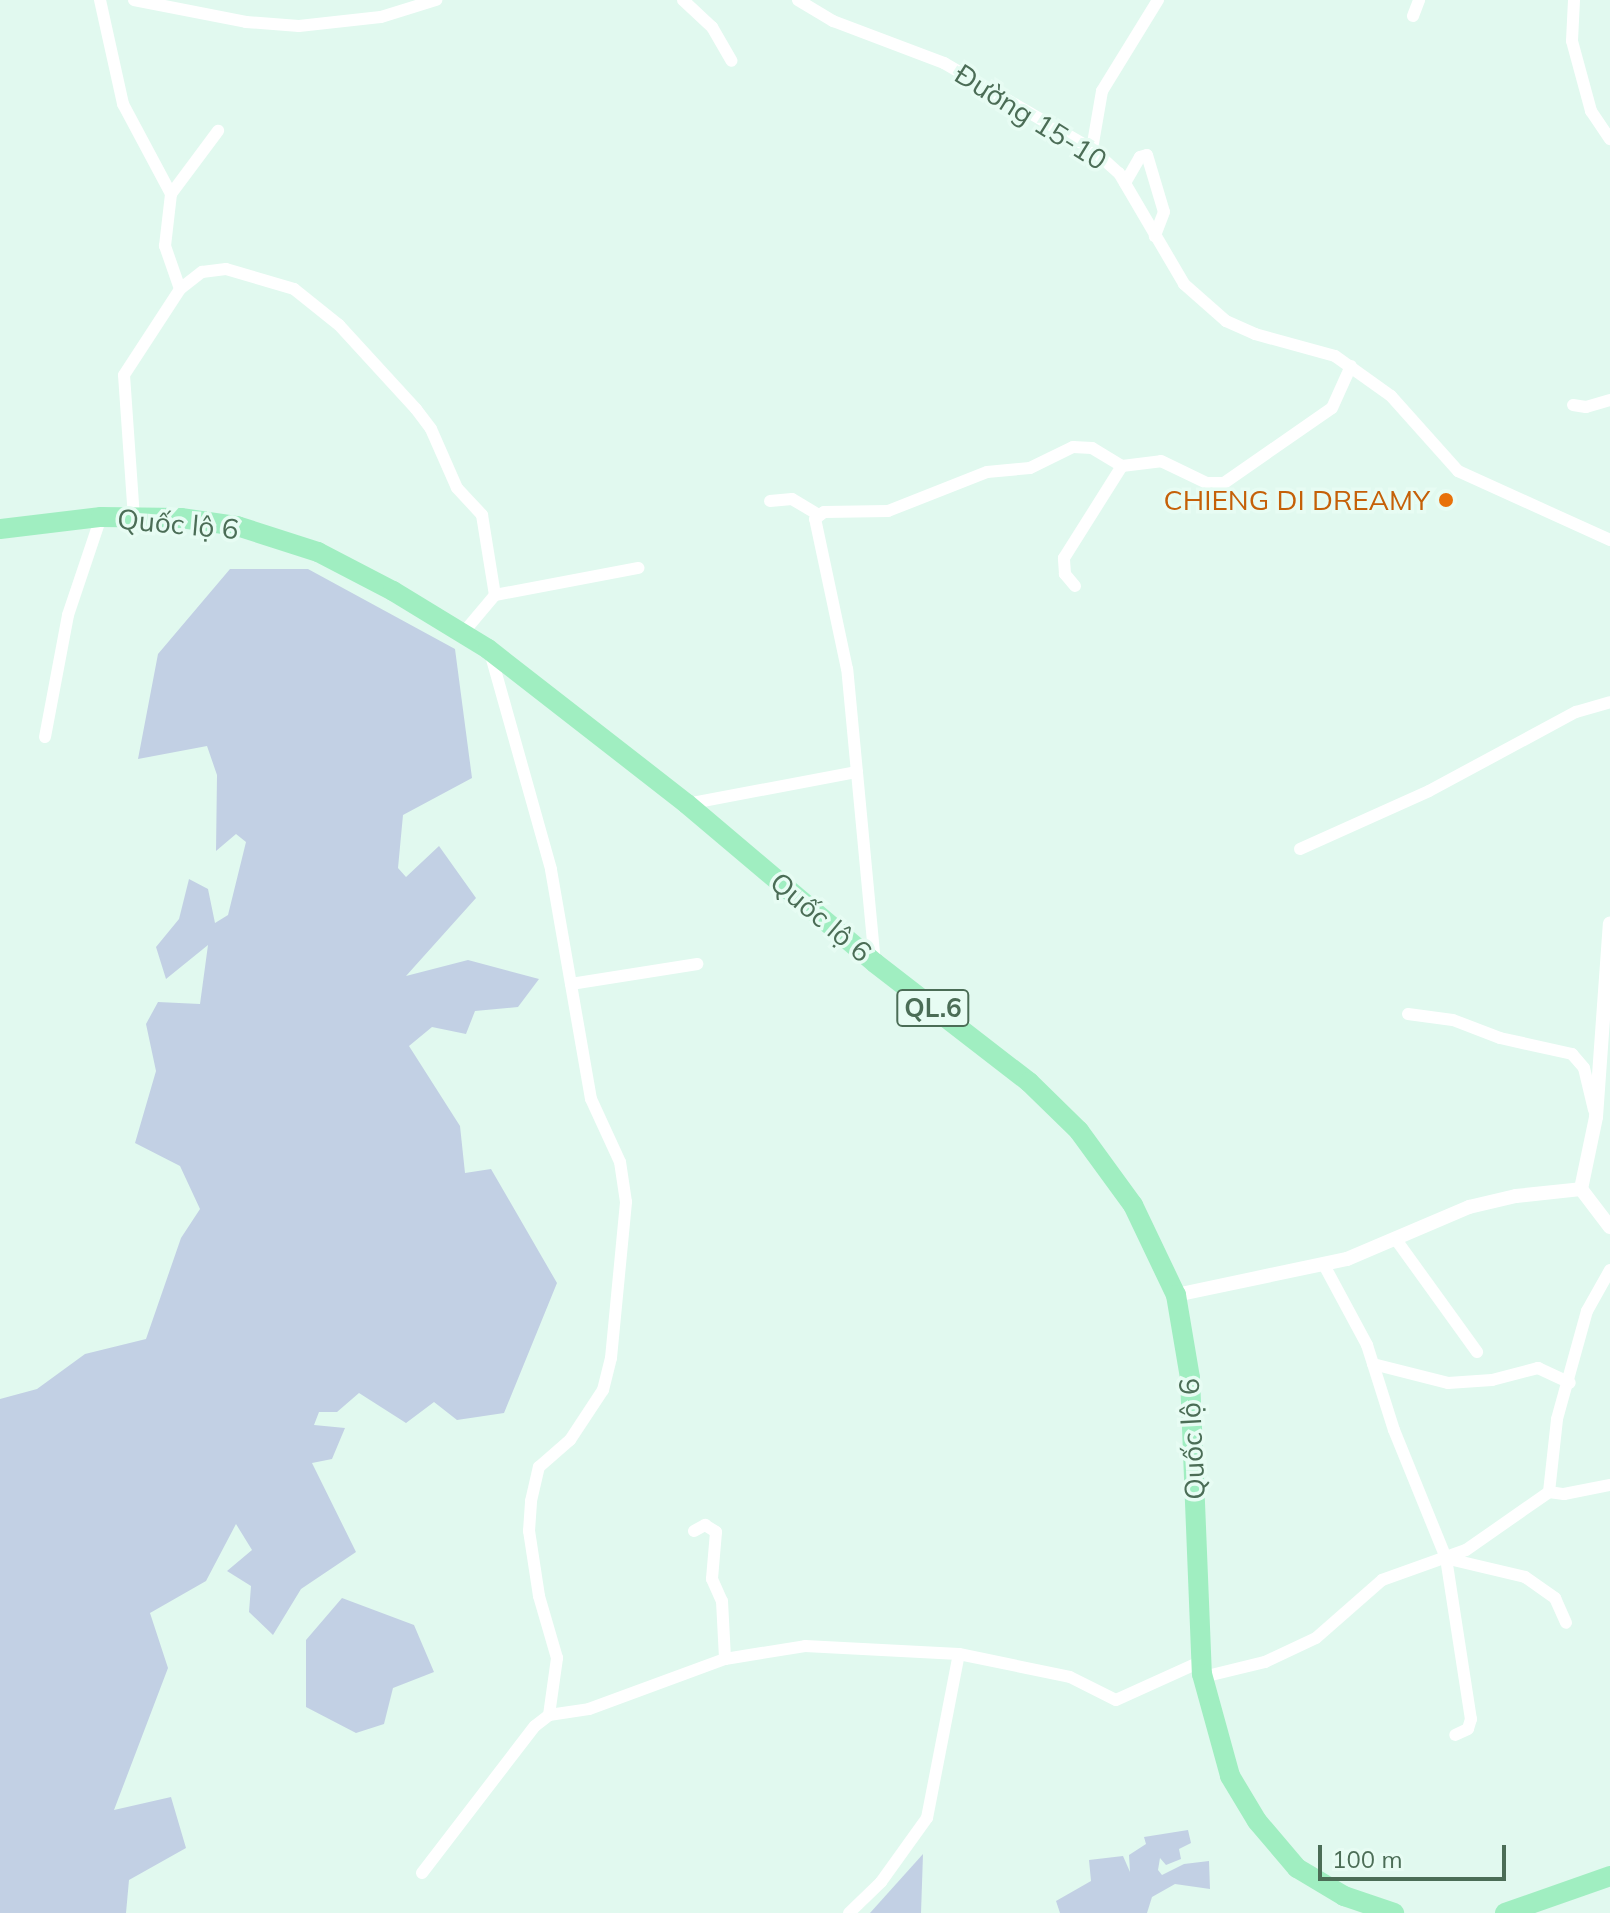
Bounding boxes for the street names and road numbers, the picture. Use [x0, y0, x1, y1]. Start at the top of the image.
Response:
street label: Đường 15-10 [949, 57, 1113, 177]
street label: Quốc lộ 6 [116, 502, 240, 546]
street label: Quốc lộ 6 [764, 865, 878, 969]
road number: QL.6 [895, 986, 971, 1030]
street label: Quốc lộ 6 [1172, 1377, 1212, 1501]

